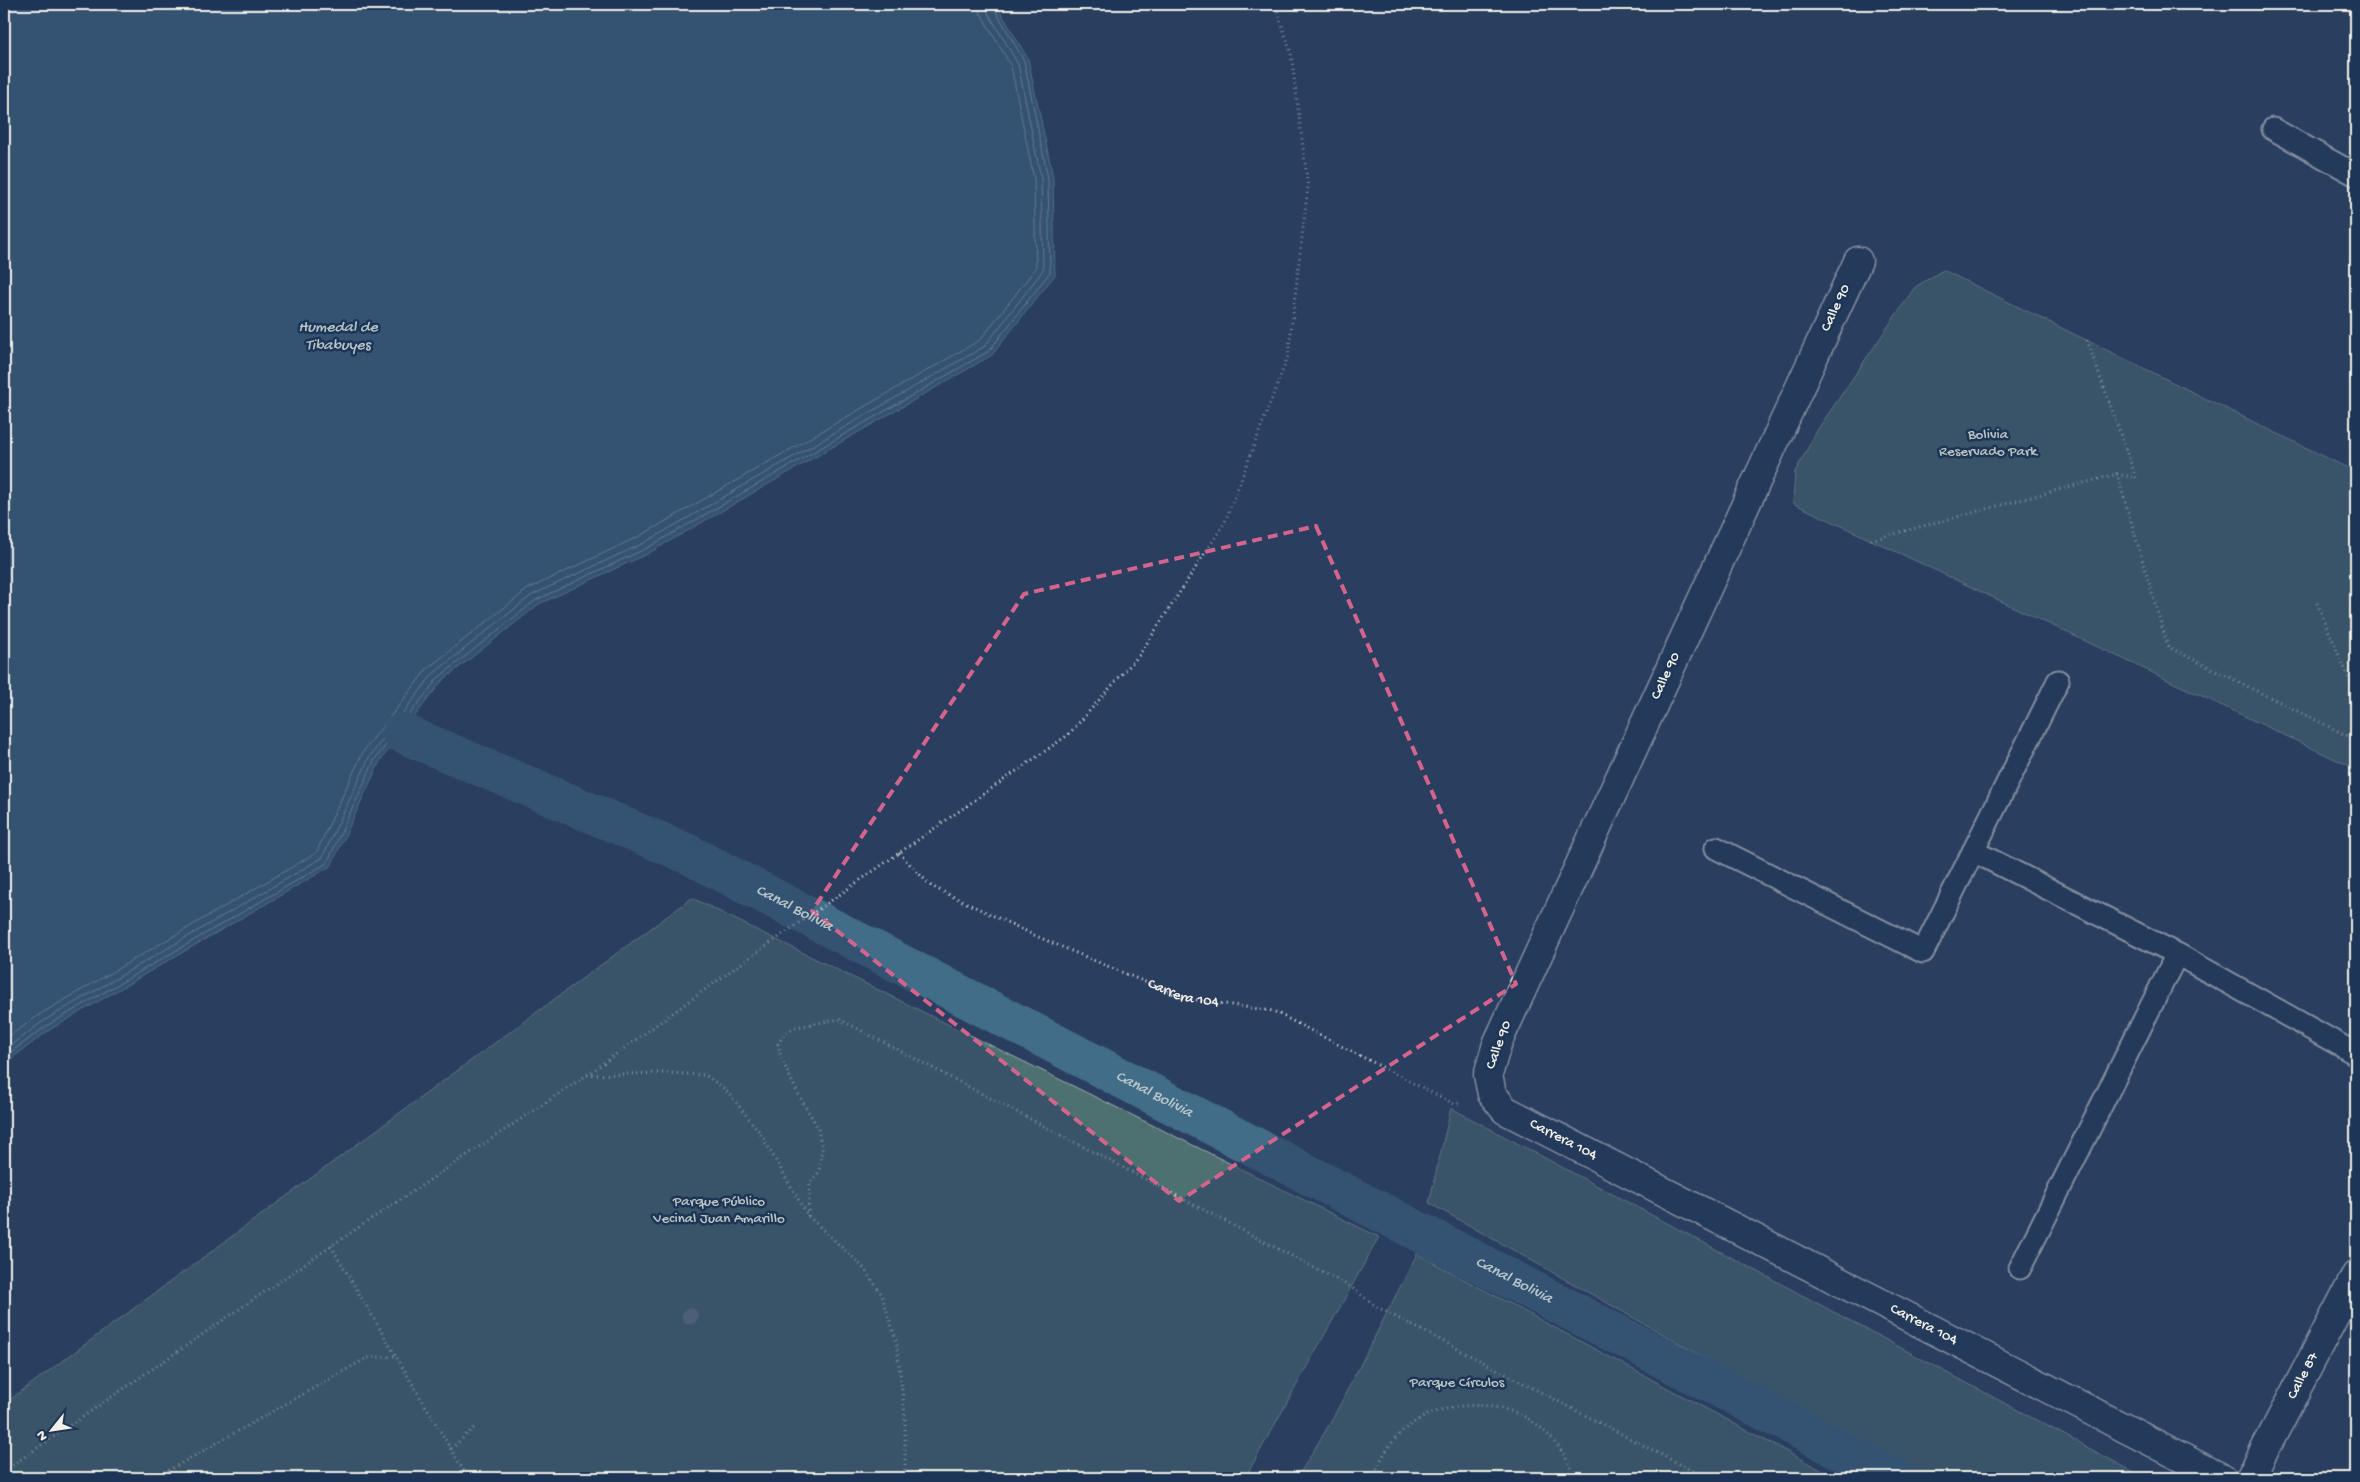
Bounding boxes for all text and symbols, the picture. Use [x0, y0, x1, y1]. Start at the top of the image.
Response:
street label: Calle 90 [1817, 281, 1855, 335]
water label: Humedal de Tibabuyes [298, 319, 378, 356]
park label: Bolivia Reservado Park [1939, 426, 2038, 461]
street label: Calle 90 [1647, 649, 1685, 703]
water label: Canal Bolivia [752, 881, 837, 937]
street label: Carrera 104 [1145, 975, 1220, 1012]
street label: Calle 90 [1482, 1018, 1516, 1072]
water label: Canal Bolivia [1112, 1067, 1197, 1123]
street label: Carrera 104 [1526, 1115, 1600, 1165]
park label: Parque Público Vecinal Juan Amarillo [652, 1193, 785, 1228]
water label: Canal Bolivia [1472, 1253, 1556, 1309]
street label: Carrera 104 [1887, 1300, 1960, 1350]
street label: Calle 87 [2284, 1348, 2323, 1403]
park label: Parque Círculos [1409, 1374, 1505, 1392]
north arrow [28, 1404, 78, 1454]
text: N [33, 1427, 53, 1443]

